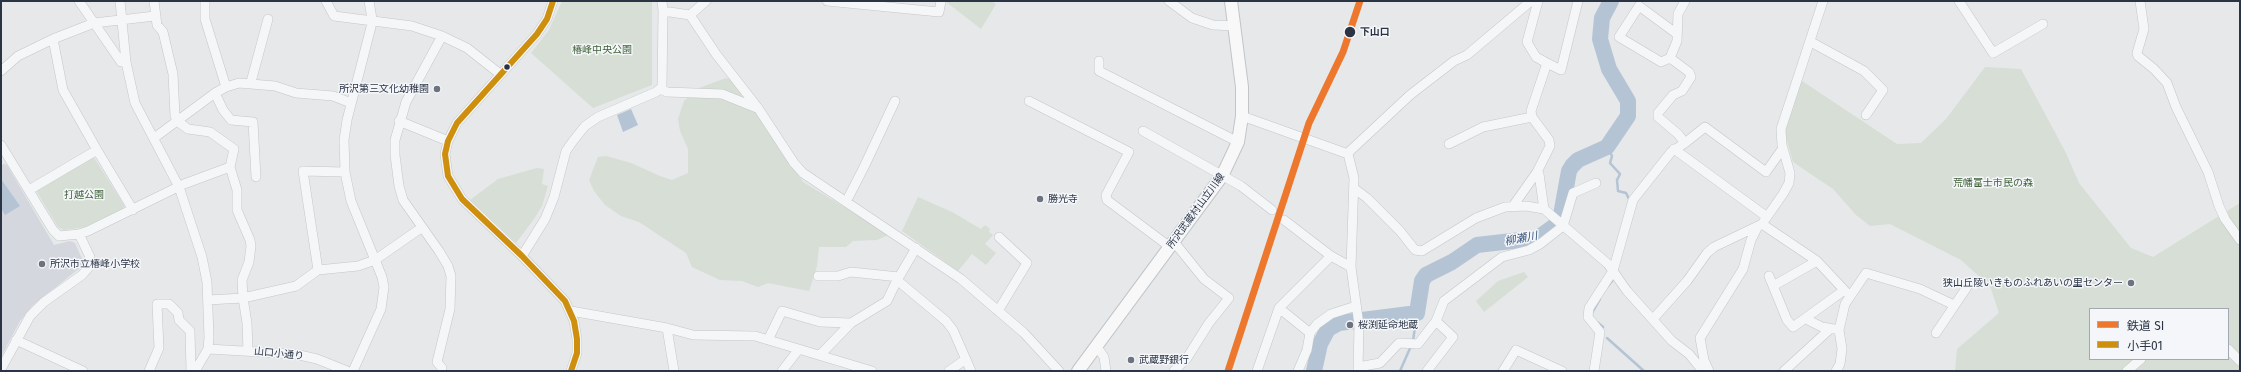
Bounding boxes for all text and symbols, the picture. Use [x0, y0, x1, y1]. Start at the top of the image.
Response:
marker: 下山口 [1343, 25, 1357, 39]
place label: 下山口 [1360, 26, 1390, 38]
park label: 椿峰中央公園 [572, 44, 632, 56]
unlabelled marker [502, 62, 512, 72]
place label: 所沢第三文化幼稚園 [339, 83, 429, 95]
marker: 所沢第三文化幼稚園 [432, 84, 442, 94]
street label: 所沢武蔵村山立川線 [1165, 171, 1227, 251]
park label: 荒幡富士市民の森 [1953, 177, 2033, 189]
park label: 打越公園 [64, 189, 104, 201]
place label: 勝光寺 [1048, 193, 1078, 205]
marker: 勝光寺 [1035, 194, 1045, 204]
water label: 柳瀬川 [1504, 230, 1538, 248]
place label: 所沢市立椿峰小学校 [50, 258, 140, 270]
marker: 所沢市立椿峰小学校 [37, 259, 47, 269]
place label: 狭山丘陵いきものふれあいの里センター [1943, 277, 2123, 289]
marker: 狭山丘陵いきものふれあいの里センター [2126, 278, 2136, 288]
legend [2089, 308, 2229, 360]
place label: 桜渕延命地蔵 [1358, 319, 1418, 331]
text: 鉄道 SI [2127, 319, 2164, 333]
marker: 桜渕延命地蔵 [1345, 320, 1355, 330]
text: 小手01 [2127, 339, 2163, 353]
street label: 山口小通り [254, 345, 304, 363]
place label: 武蔵野銀行 [1139, 354, 1189, 366]
marker: 武蔵野銀行 [1126, 355, 1136, 365]

